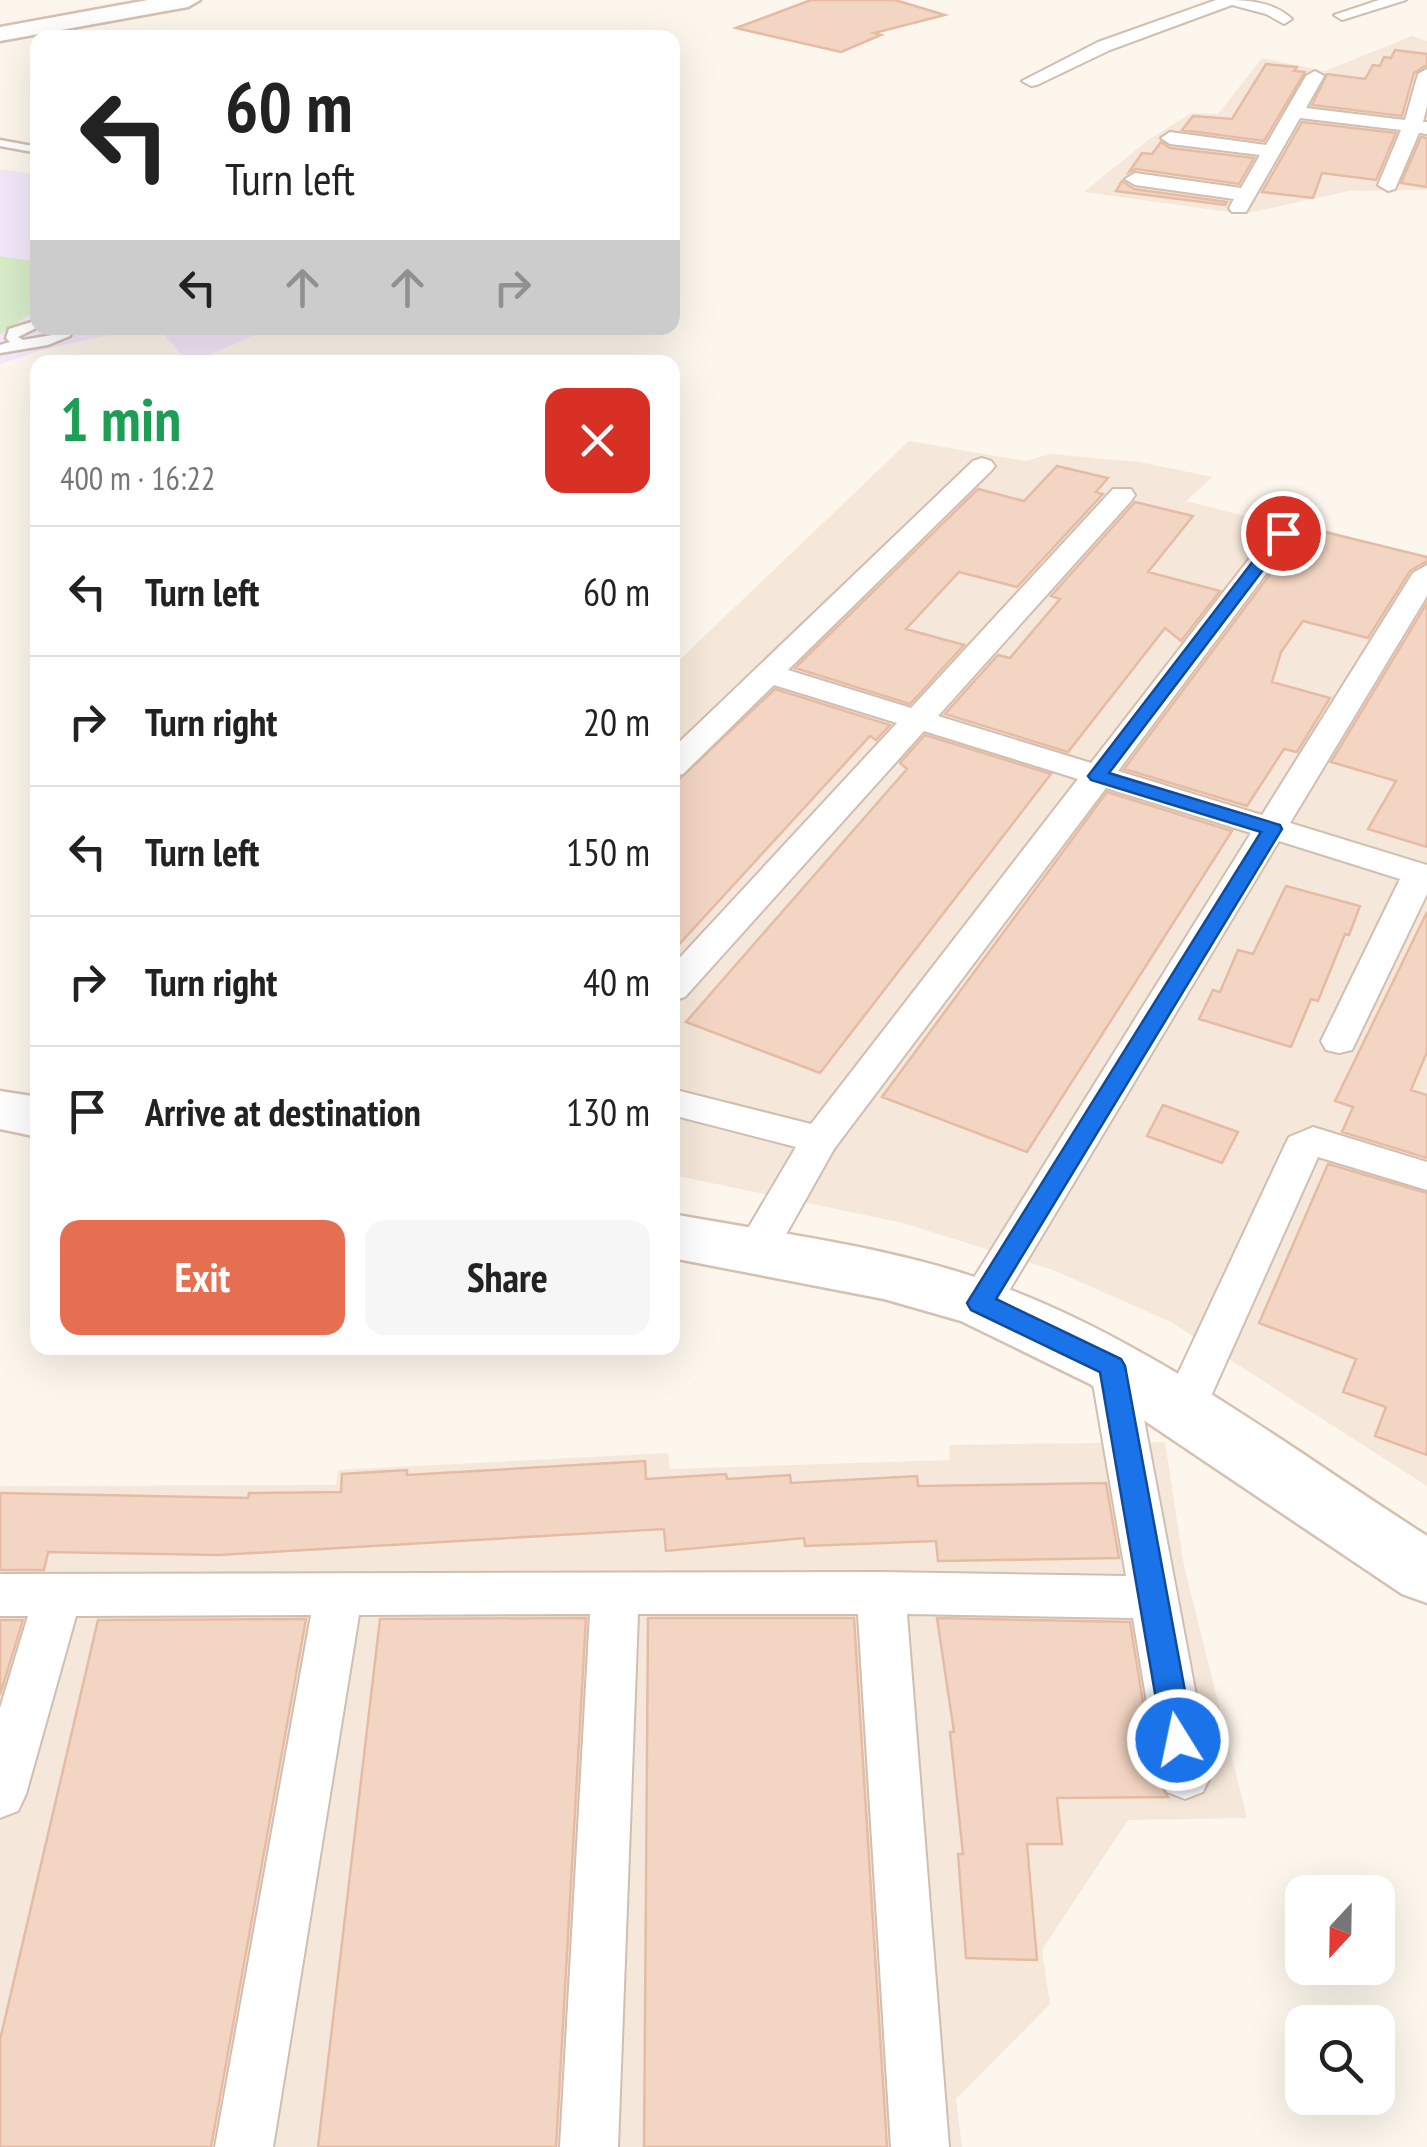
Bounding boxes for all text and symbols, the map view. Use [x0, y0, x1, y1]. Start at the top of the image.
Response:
text: 60 m [225, 61, 353, 151]
icon: left [60, 70, 190, 200]
text: Turn left [225, 149, 355, 207]
icon: left [170, 260, 225, 315]
icon: ahead [275, 260, 330, 315]
icon: ahead [380, 260, 435, 315]
icon: right [485, 260, 540, 315]
text: 1 min [60, 380, 181, 458]
button: close [545, 388, 650, 493]
text: 400 m · 16:22 [60, 457, 215, 499]
pin [1241, 491, 1326, 576]
icon: arrive [1256, 506, 1311, 561]
icon: left [60, 564, 115, 619]
text: Turn left [145, 567, 259, 616]
text: 60 m [583, 567, 650, 616]
icon: right [60, 694, 115, 749]
text: Turn right [145, 697, 277, 746]
text: 20 m [583, 697, 650, 746]
icon: left [60, 824, 115, 879]
text: Turn left [145, 827, 259, 876]
text: 150 m [566, 827, 650, 876]
icon: right [60, 954, 115, 1009]
text: Turn right [145, 957, 277, 1006]
text: 40 m [583, 957, 650, 1006]
icon: arrive [60, 1084, 115, 1139]
text: Arrive at destination [145, 1087, 421, 1136]
text: 130 m [566, 1087, 650, 1136]
button: Exit [60, 1220, 345, 1335]
button: Share [365, 1220, 650, 1335]
position arrow [1126, 1688, 1230, 1792]
north arrow [1285, 1875, 1395, 1985]
map controls [1285, 1875, 1395, 2115]
button: search [1285, 2005, 1395, 2115]

